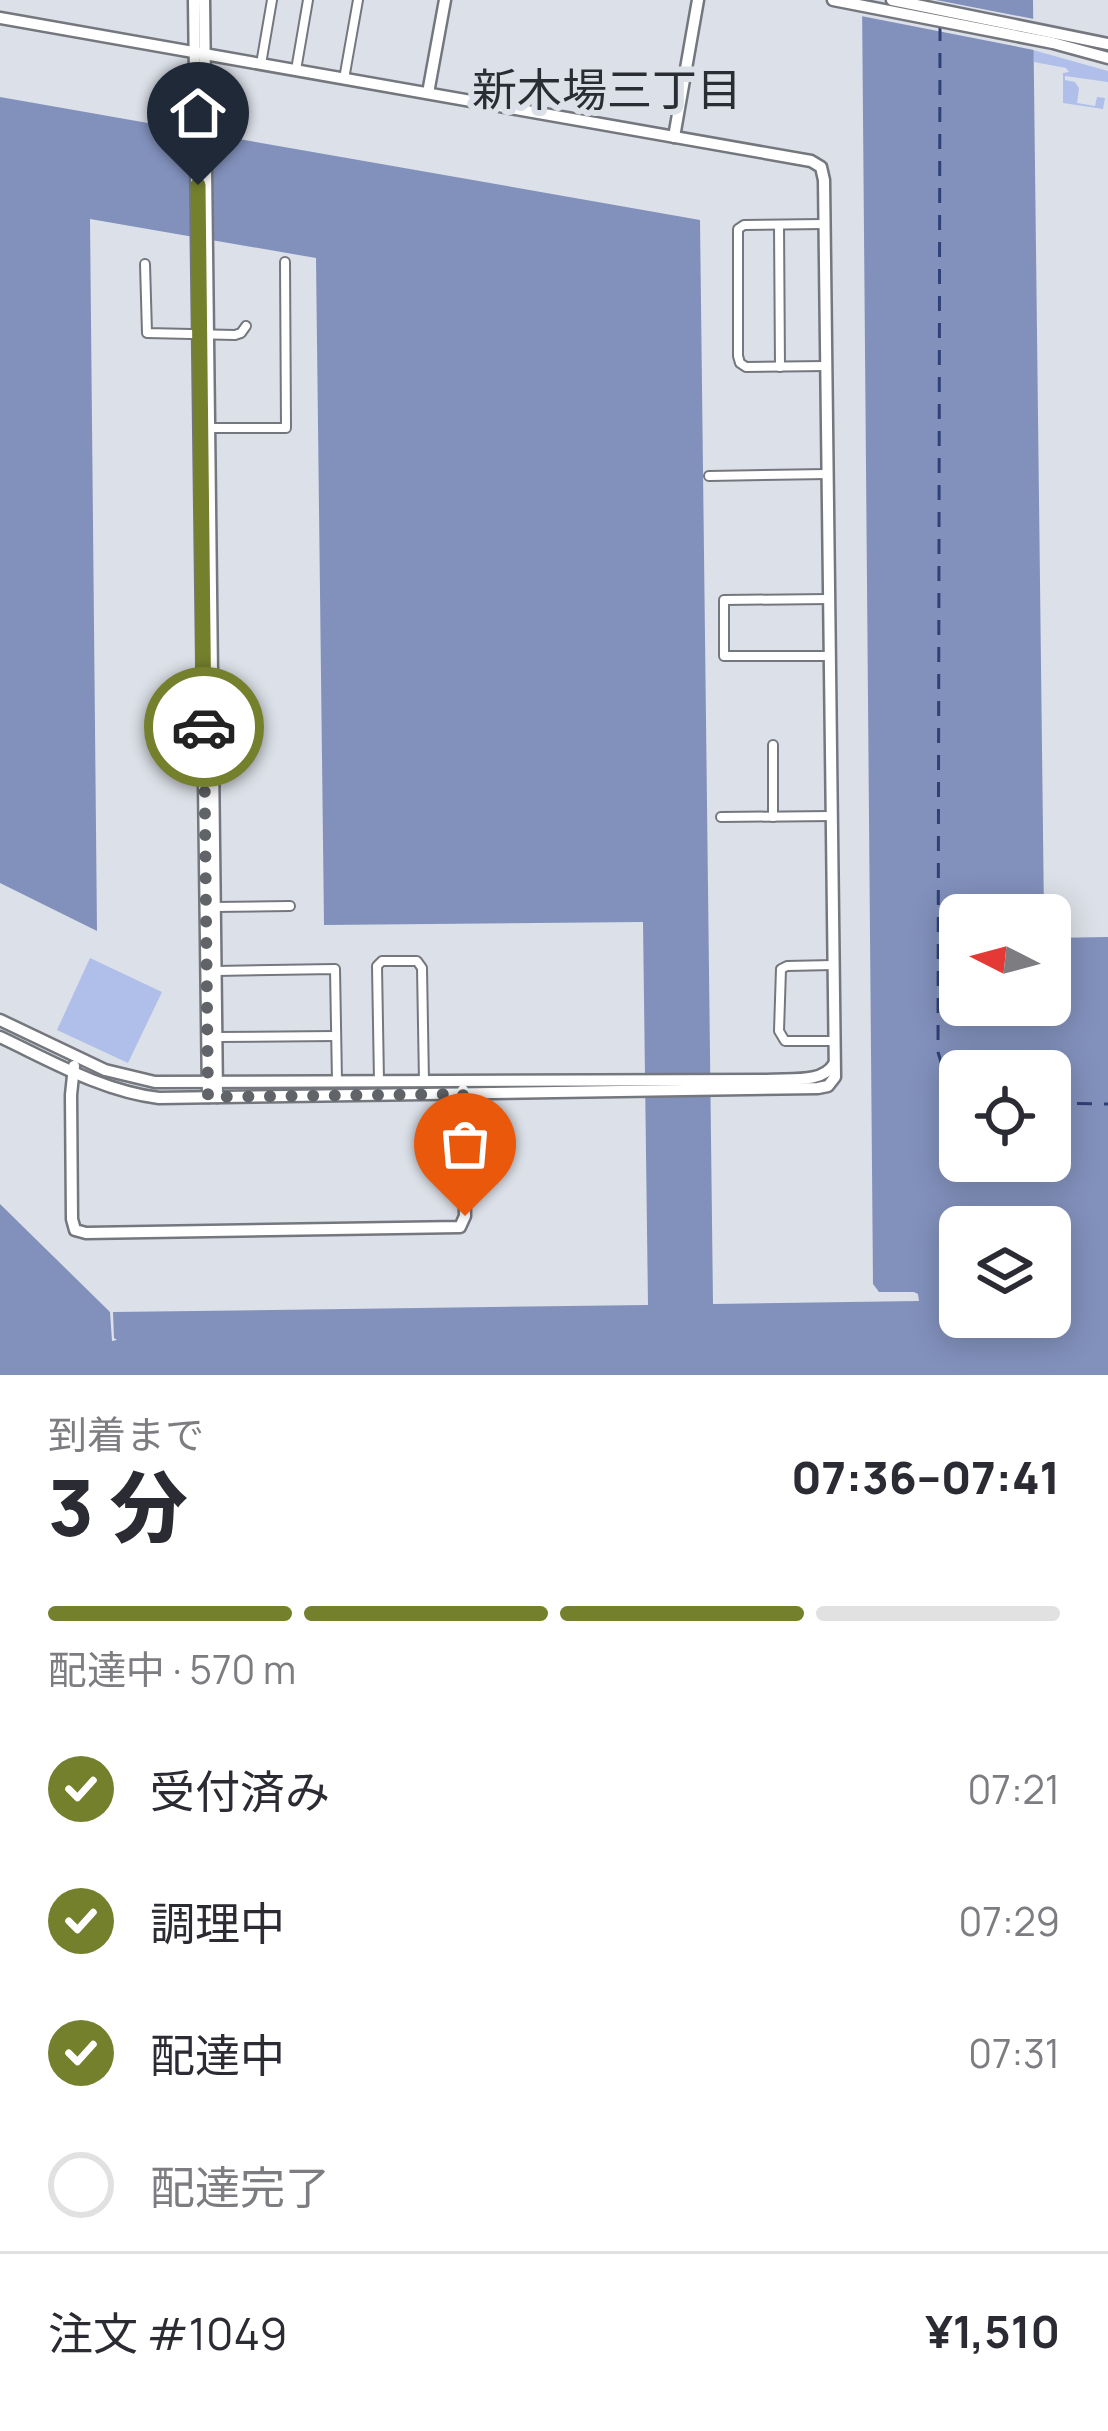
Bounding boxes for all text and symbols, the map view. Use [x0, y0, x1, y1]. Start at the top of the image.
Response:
district label: 新木場三丁目 [472, 58, 742, 120]
pin [147, 62, 249, 185]
icon: home [165, 80, 231, 146]
courier [144, 667, 264, 787]
icon: car [171, 694, 237, 760]
north arrow [939, 894, 1071, 1026]
map controls [939, 894, 1071, 1338]
button: locate [939, 1050, 1071, 1182]
pin [414, 1093, 516, 1216]
icon: bag [432, 1111, 498, 1177]
button: layers [939, 1206, 1071, 1338]
text: 到着まで [48, 1407, 204, 1461]
text: 07:36–07:41 [791, 1446, 1060, 1508]
text: 3 分 [48, 1453, 188, 1559]
text: 配達中 · 570 m [48, 1642, 296, 1696]
icon: check [48, 1756, 114, 1822]
text: 受付済み [150, 1760, 330, 1822]
text: 07:21 [968, 1762, 1060, 1816]
icon: check [48, 1888, 114, 1954]
text: 調理中 [150, 1892, 285, 1954]
text: 07:29 [959, 1894, 1060, 1948]
icon: check [48, 2020, 114, 2086]
text: 配達中 [150, 2024, 285, 2086]
text: 07:31 [968, 2026, 1060, 2080]
text: 配達完了 [150, 2156, 330, 2218]
text: ¥1,510 [925, 2300, 1060, 2362]
text: 注文 #1049 [48, 2302, 287, 2364]

